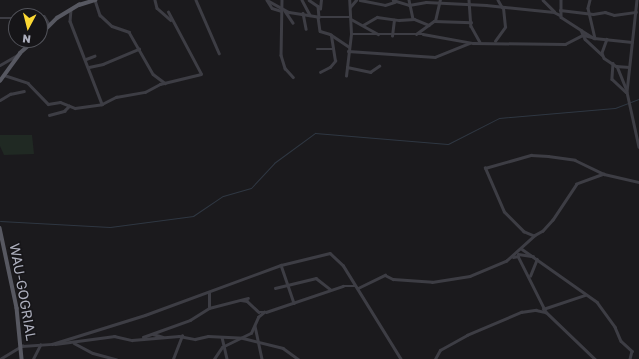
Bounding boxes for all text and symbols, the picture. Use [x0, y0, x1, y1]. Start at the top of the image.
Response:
north arrow [8, 8, 48, 48]
text: N [22, 32, 32, 46]
street label: WAU-GOGRIAL [6, 242, 40, 342]

